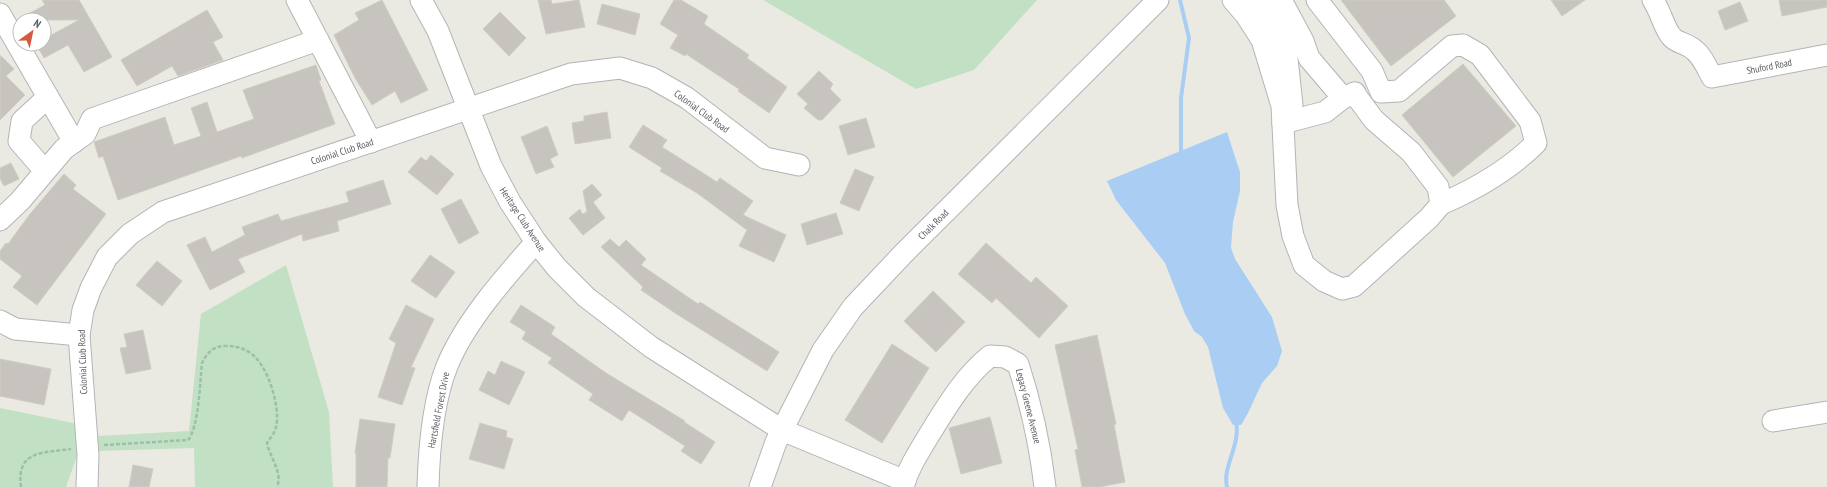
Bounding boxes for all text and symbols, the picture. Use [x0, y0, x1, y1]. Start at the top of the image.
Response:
north arrow [12, 12, 52, 52]
text: N [31, 16, 44, 31]
street label: Shuford Road [1745, 56, 1793, 77]
street label: Colonial Club Road [672, 87, 732, 136]
street label: Colonial Club Road [309, 135, 375, 168]
street label: Heritage Club Avenue [497, 185, 548, 254]
street label: Chalk Road [915, 206, 951, 242]
street label: Colonial Club Road [75, 329, 90, 395]
street label: Legacy Greene Avenue [1013, 367, 1044, 445]
street label: Hartsfield Forest Drive [425, 371, 452, 449]

